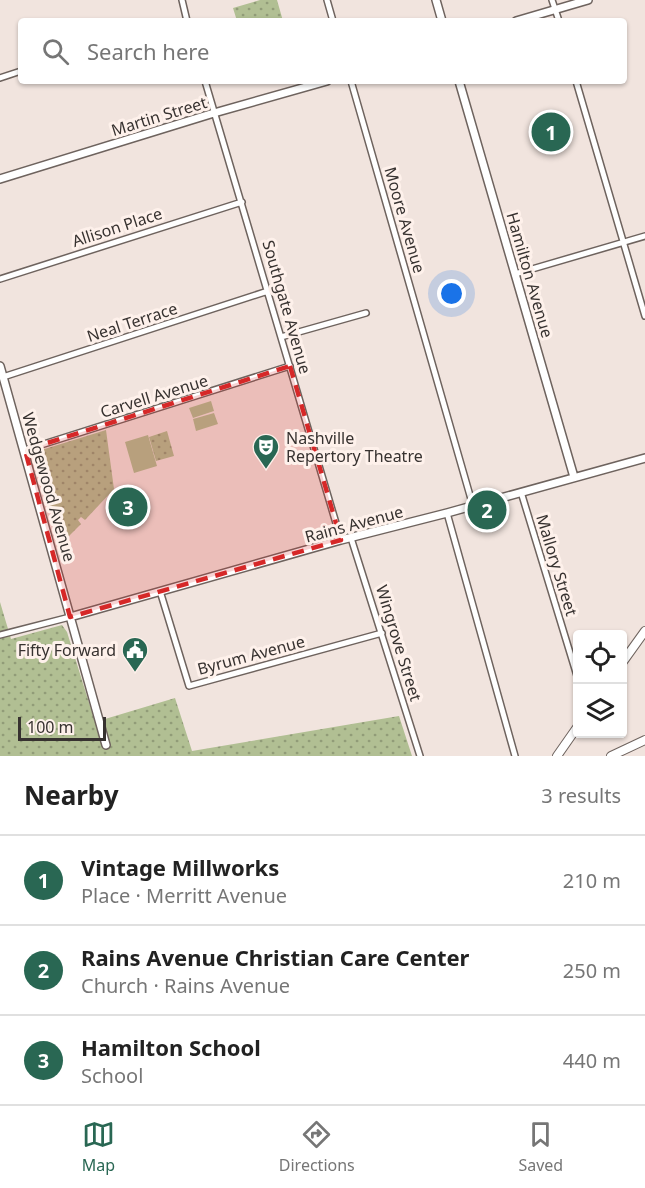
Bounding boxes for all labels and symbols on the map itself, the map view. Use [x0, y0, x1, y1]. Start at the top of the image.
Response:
street label: Martin Street [109, 91, 210, 141]
pin: 1 [532, 110, 570, 154]
street label: Moore Avenue [379, 164, 431, 276]
street label: Allison Place [69, 202, 165, 252]
street label: Hamilton Avenue [502, 210, 558, 340]
street label: Southgate Avenue [257, 238, 317, 376]
your location [437, 279, 466, 308]
street label: Neal Terrace [84, 297, 180, 347]
street label: Carvell Avenue [97, 369, 211, 423]
street label: Wedgewood Avenue [17, 410, 81, 564]
place label: Nashville Repertory Theatre [286, 427, 423, 467]
theatre icon: Nashville Repertory Theatre [251, 432, 281, 470]
pin: 3 [108, 484, 148, 530]
pin: 2 [468, 488, 506, 532]
street label: Rains Avenue [302, 500, 406, 548]
street label: Mallory Street [531, 512, 583, 619]
street label: Wingrove Street [371, 582, 427, 704]
street label: Byrum Avenue [195, 630, 307, 680]
public building icon: Fifty Forward [120, 635, 150, 673]
place label: Fifty Forward [18, 639, 116, 661]
scale bar [18, 714, 106, 742]

